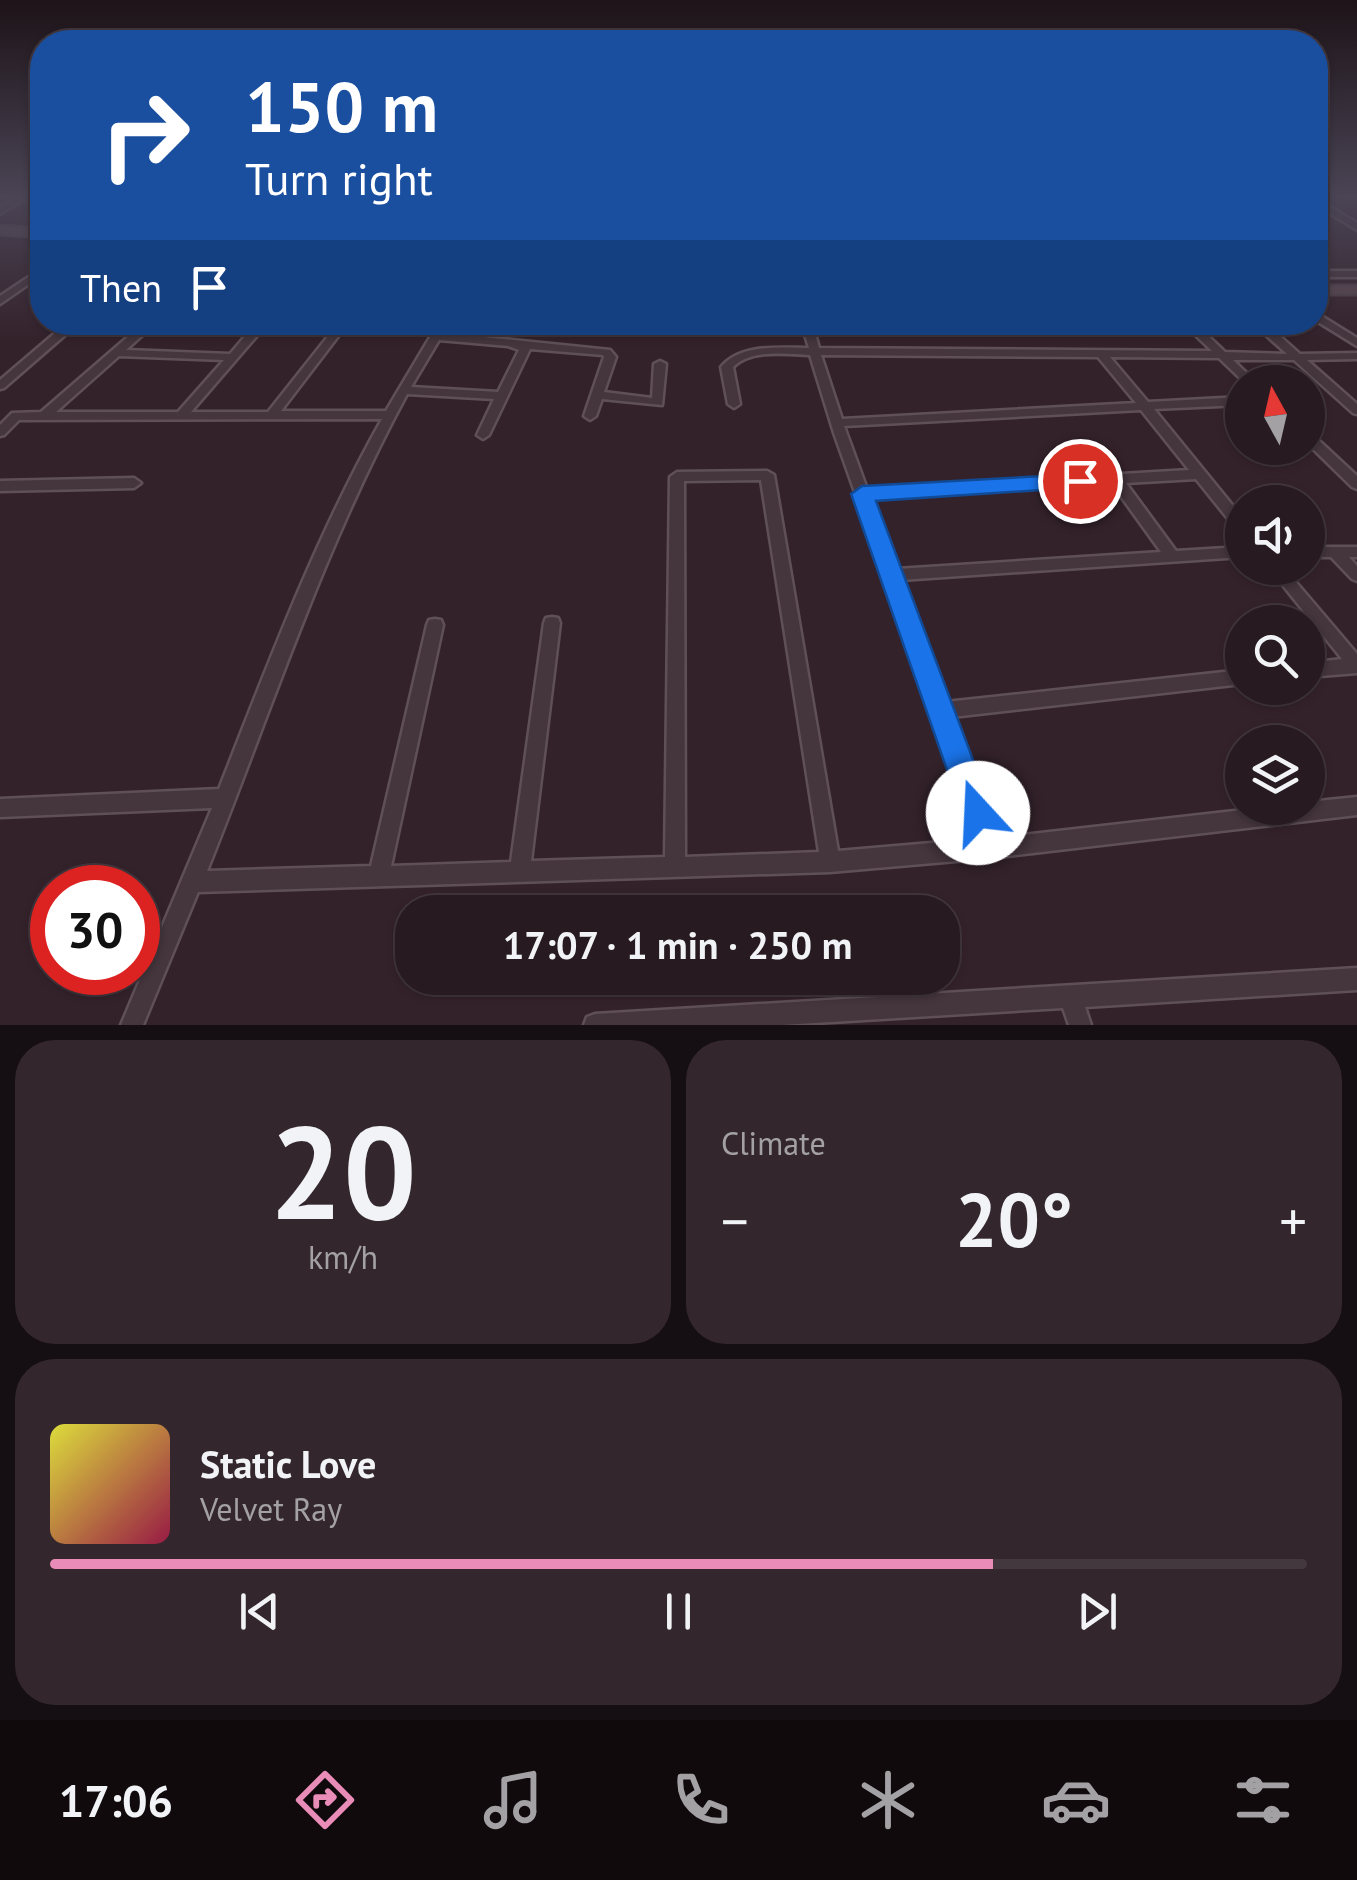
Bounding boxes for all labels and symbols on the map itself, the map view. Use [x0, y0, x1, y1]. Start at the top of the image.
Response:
north arrow [1225, 365, 1325, 465]
pin [1038, 439, 1123, 524]
position arrow [926, 761, 1030, 865]
speed limit sign: 30 [30, 865, 160, 995]

